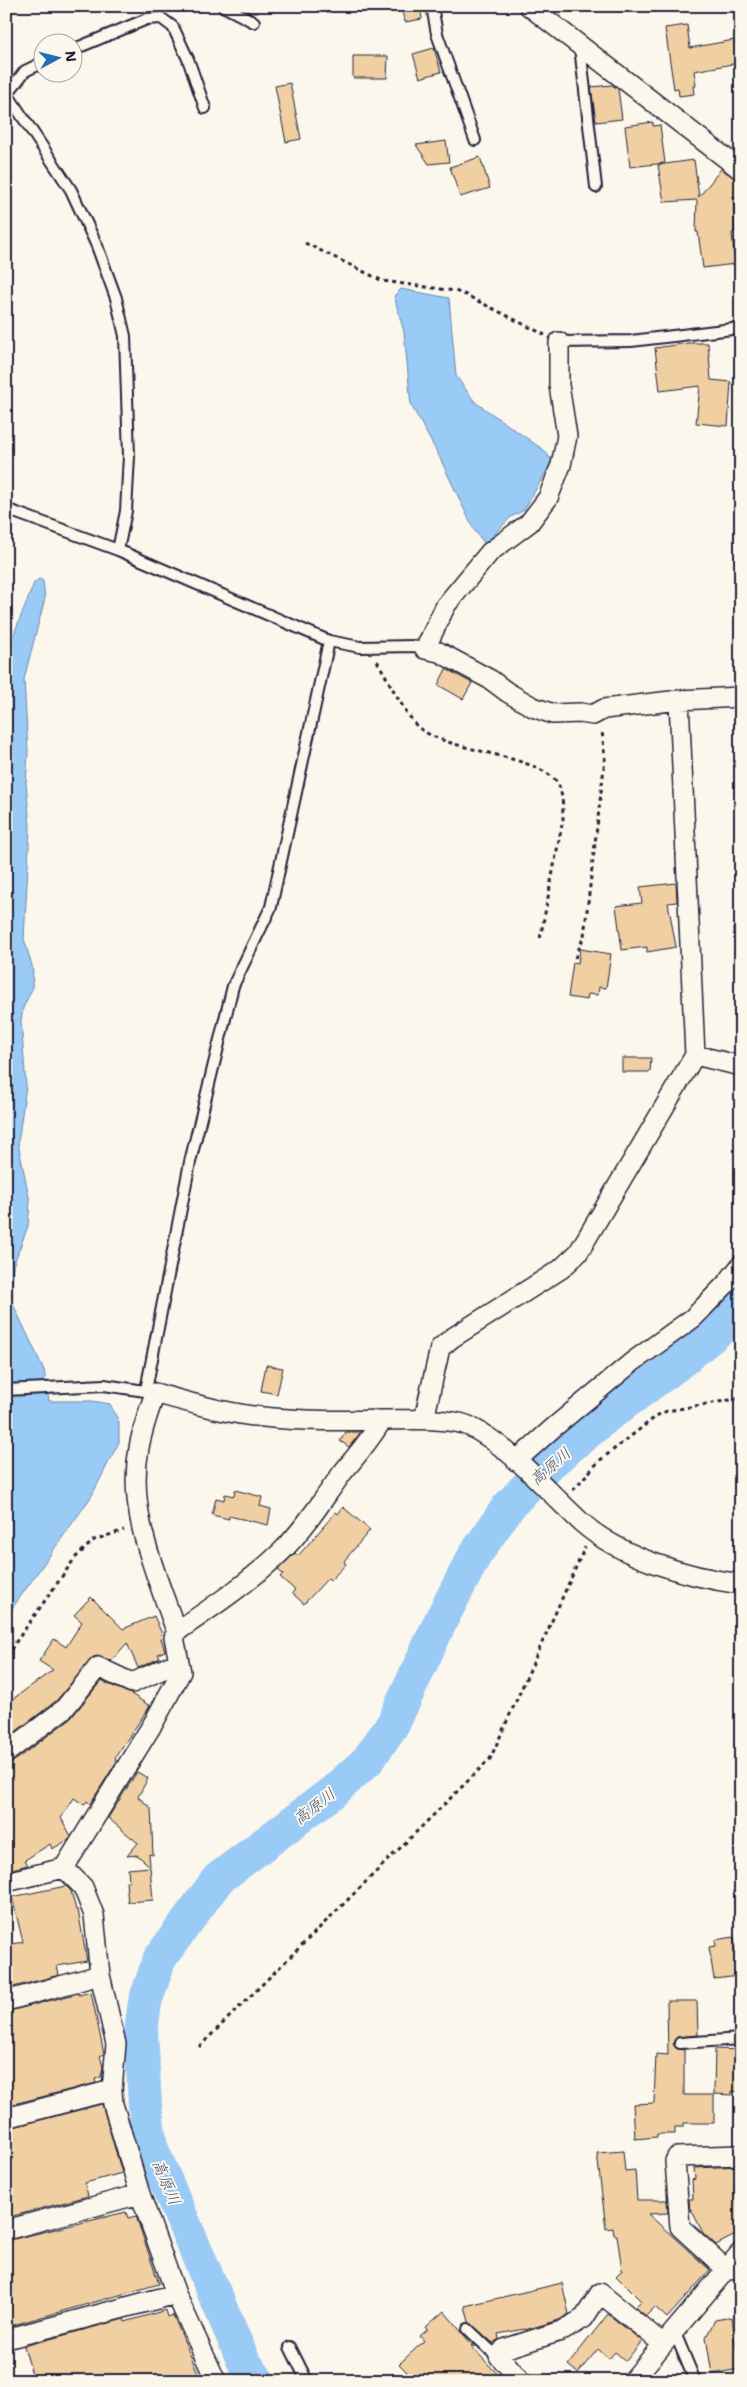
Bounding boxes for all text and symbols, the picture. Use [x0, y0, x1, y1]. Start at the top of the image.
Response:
north arrow [32, 32, 82, 82]
text: N [61, 50, 81, 63]
water label: 高原川 [525, 1443, 575, 1490]
water label: 高原川 [289, 1783, 340, 1829]
water label: 高原川 [147, 2156, 186, 2208]

